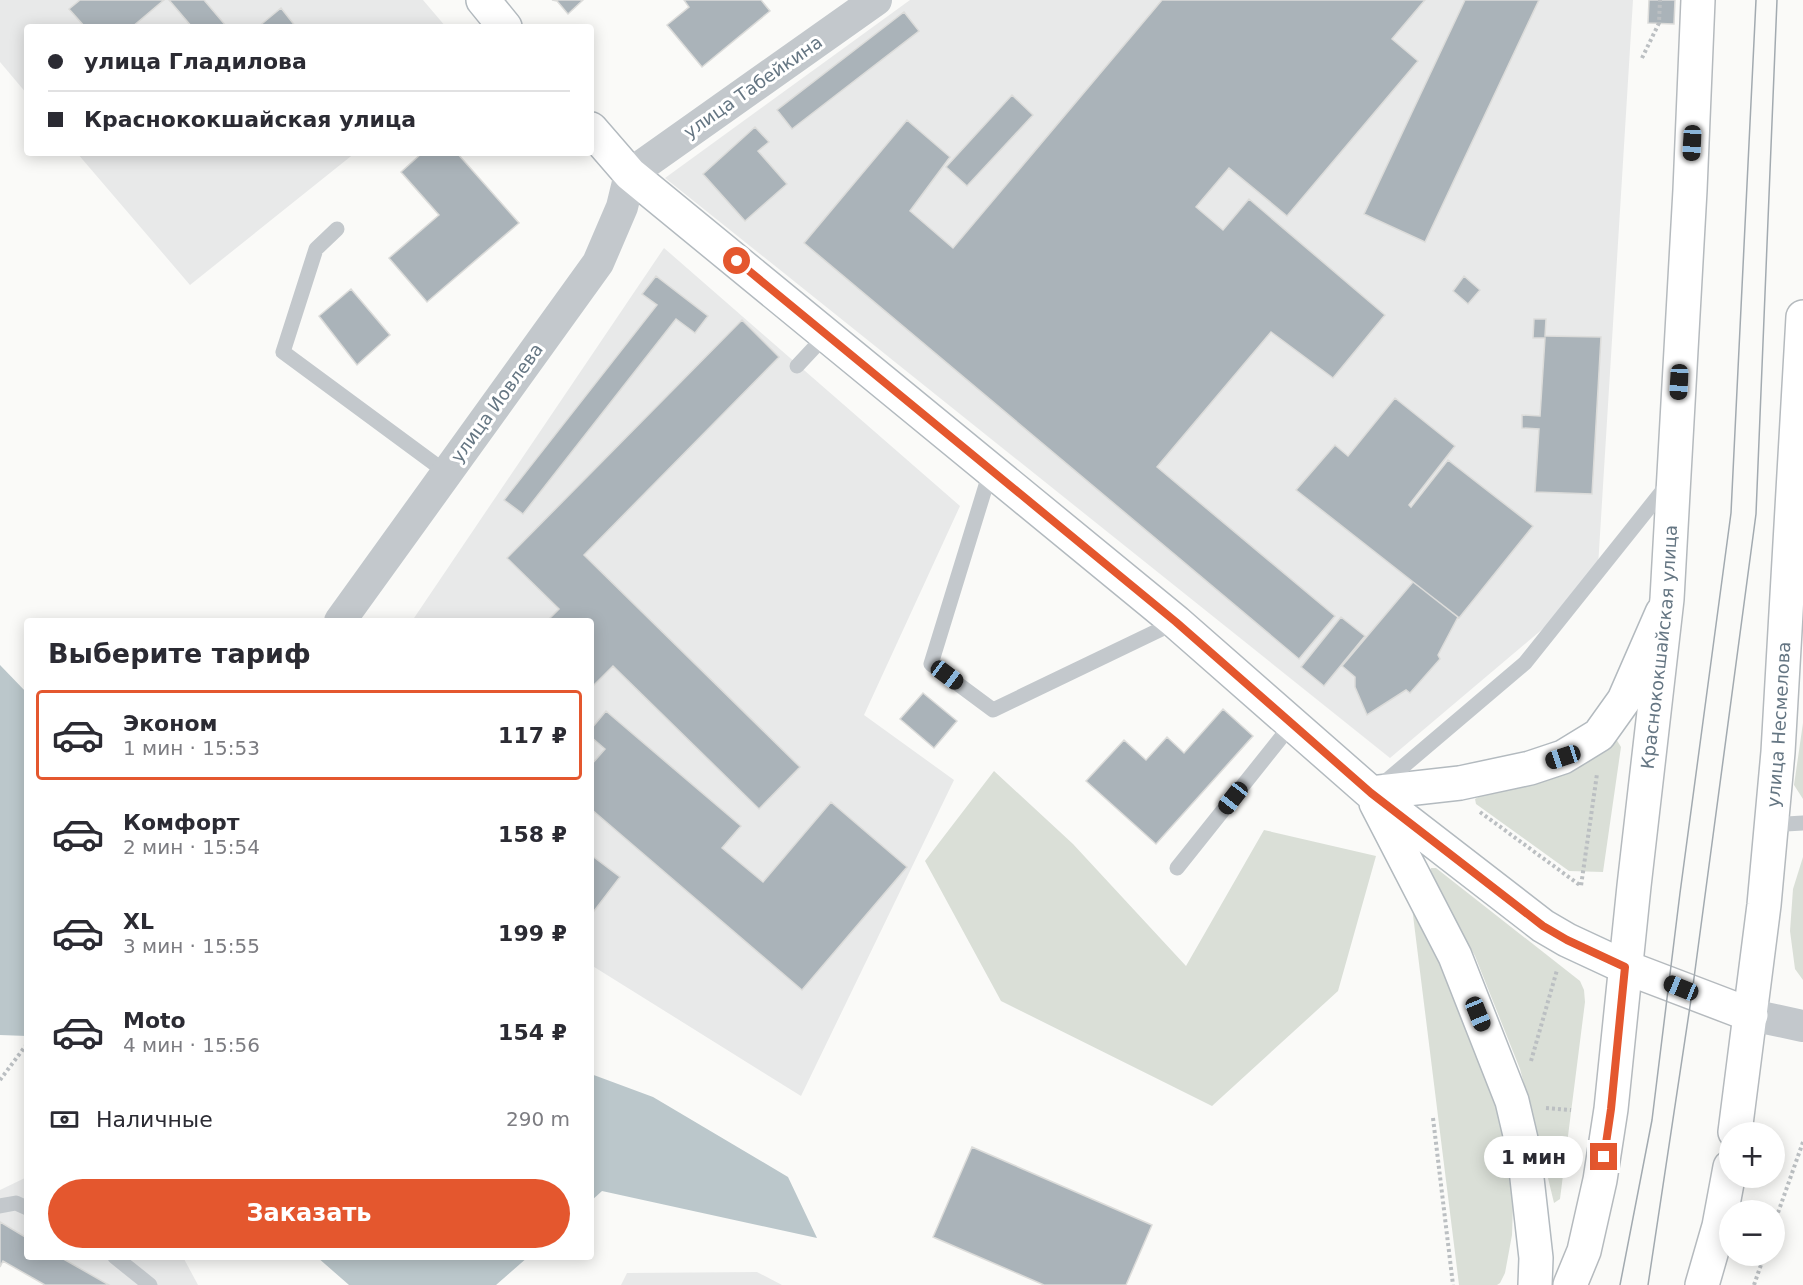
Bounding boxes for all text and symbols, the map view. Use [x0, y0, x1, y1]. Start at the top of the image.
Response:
street label: улица Табейкина [679, 31, 826, 142]
text: улица Гладилова [84, 49, 307, 74]
text: Краснококшайская улица [84, 107, 416, 132]
car [1682, 125, 1702, 161]
route start [723, 247, 750, 274]
street label: улица Иовлева [446, 339, 547, 466]
car [1669, 364, 1689, 400]
street label: Краснококшайская улица [1637, 524, 1681, 770]
text: Выберите тариф [48, 638, 311, 669]
street label: улица Несмелова [1762, 641, 1794, 808]
car [927, 657, 967, 693]
icon: car [51, 708, 105, 762]
text: Эконом [123, 711, 218, 736]
text: 117 ₽ [498, 723, 567, 748]
text: 1 мин · 15:53 [123, 736, 260, 760]
car [1543, 743, 1583, 771]
car [1215, 778, 1251, 818]
icon: car [51, 807, 105, 861]
text: Комфорт [123, 810, 240, 835]
text: 158 ₽ [498, 822, 567, 847]
text: 2 мин · 15:54 [123, 835, 260, 859]
icon: car [51, 906, 105, 960]
text: XL [123, 909, 154, 934]
text: 199 ₽ [498, 921, 567, 946]
text: 3 мин · 15:55 [123, 934, 260, 958]
car [1661, 973, 1701, 1003]
car [1463, 994, 1493, 1034]
icon: car [51, 1005, 105, 1059]
text: Moto [123, 1008, 186, 1033]
text: 154 ₽ [498, 1020, 567, 1045]
text: 4 мин · 15:56 [123, 1033, 260, 1057]
icon: cash [48, 1103, 81, 1136]
text: Наличные [96, 1107, 213, 1132]
text: 290 m [506, 1107, 570, 1131]
map controls [1719, 1122, 1785, 1266]
button: + [1719, 1122, 1785, 1188]
callout: 1 мин [1484, 1136, 1583, 1178]
route end [1590, 1143, 1617, 1170]
text: 1 мин [1501, 1145, 1566, 1169]
button: Заказать [48, 1179, 570, 1248]
button: − [1719, 1200, 1785, 1266]

